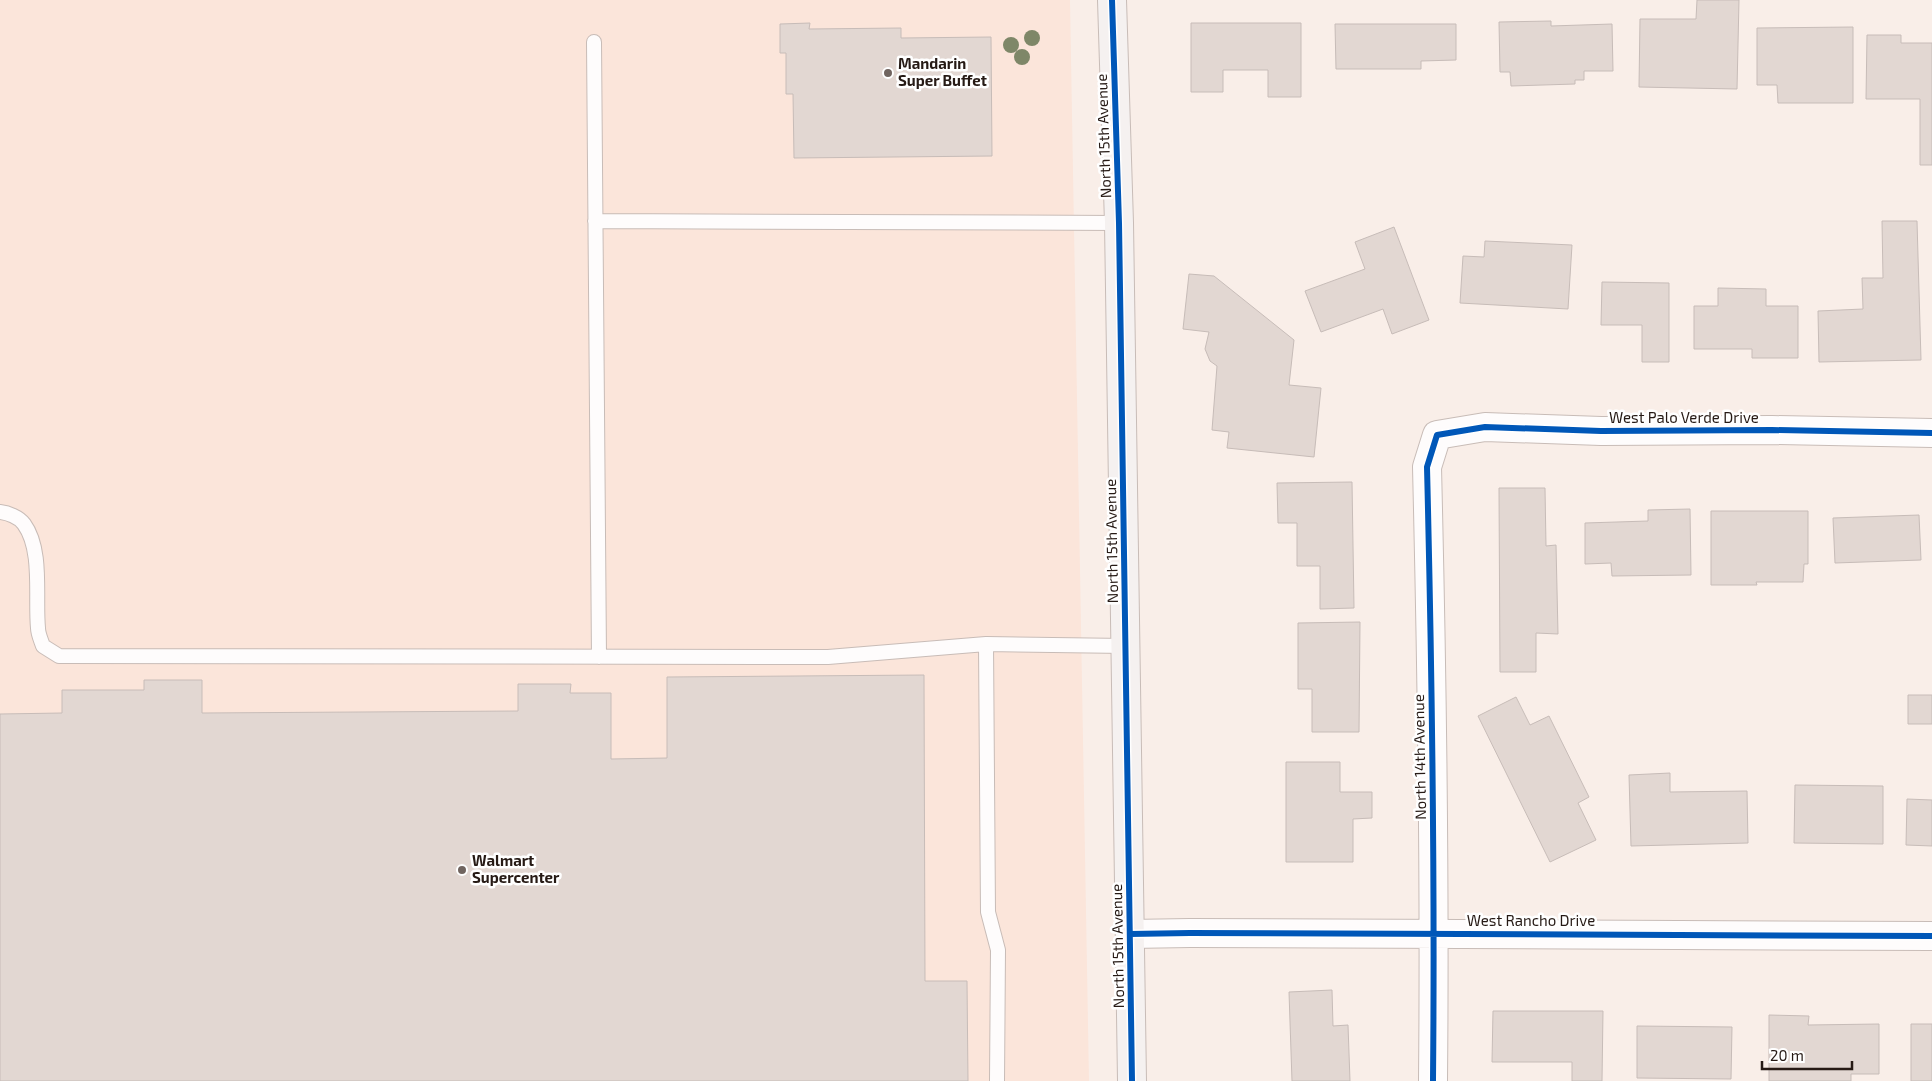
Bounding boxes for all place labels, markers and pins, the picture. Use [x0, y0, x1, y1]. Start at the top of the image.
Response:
place label: Mandarin Super Buffet [898, 54, 987, 89]
marker: Mandarin Super Buffet [882, 67, 894, 79]
place label: Walmart Supercenter [472, 851, 560, 886]
marker: Walmart Supercenter [456, 864, 468, 876]

